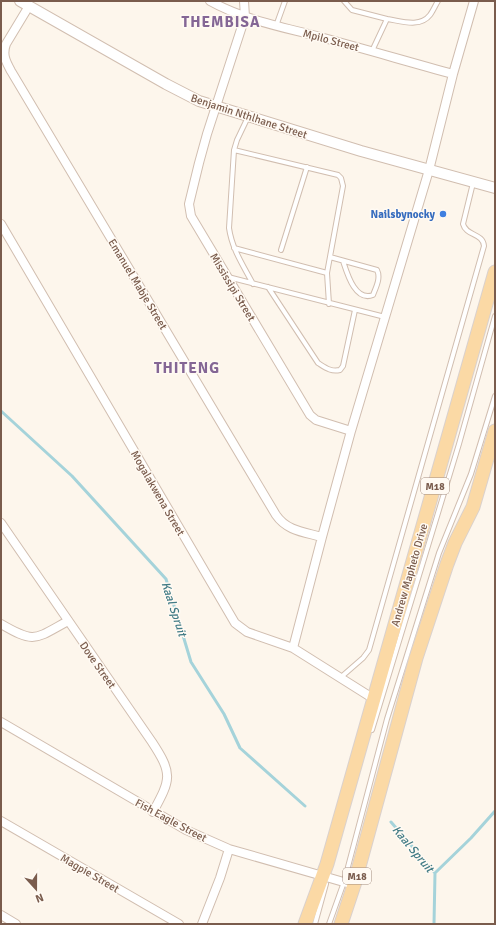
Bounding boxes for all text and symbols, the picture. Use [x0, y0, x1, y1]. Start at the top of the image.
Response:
district label: THEMBISA [182, 13, 260, 31]
street label: Mpilo Street [301, 27, 361, 54]
street label: Benjamin Nthlhane Street [189, 91, 309, 141]
place label: Nailsbynocky [371, 208, 436, 221]
marker: Nailsbynocky [438, 209, 448, 219]
street label: Emanuel Mabje Street [105, 236, 170, 332]
street label: Mississipi Street [207, 251, 258, 324]
district label: THITENG [154, 359, 220, 377]
street label: Mogalakwena Street [128, 448, 187, 538]
road number: M18 [421, 478, 449, 494]
street label: Andrew Mapheto Drive [389, 522, 430, 628]
water label: Kaal Spruit [158, 580, 190, 640]
street label: Dove Street [77, 639, 119, 691]
street label: Fish Eagle Street [133, 796, 209, 845]
water label: Kaal Spruit [389, 823, 438, 877]
street label: Magpie Street [58, 851, 122, 896]
road number: M18 [343, 868, 371, 884]
north arrow [16, 869, 56, 909]
text: N [34, 890, 45, 905]

